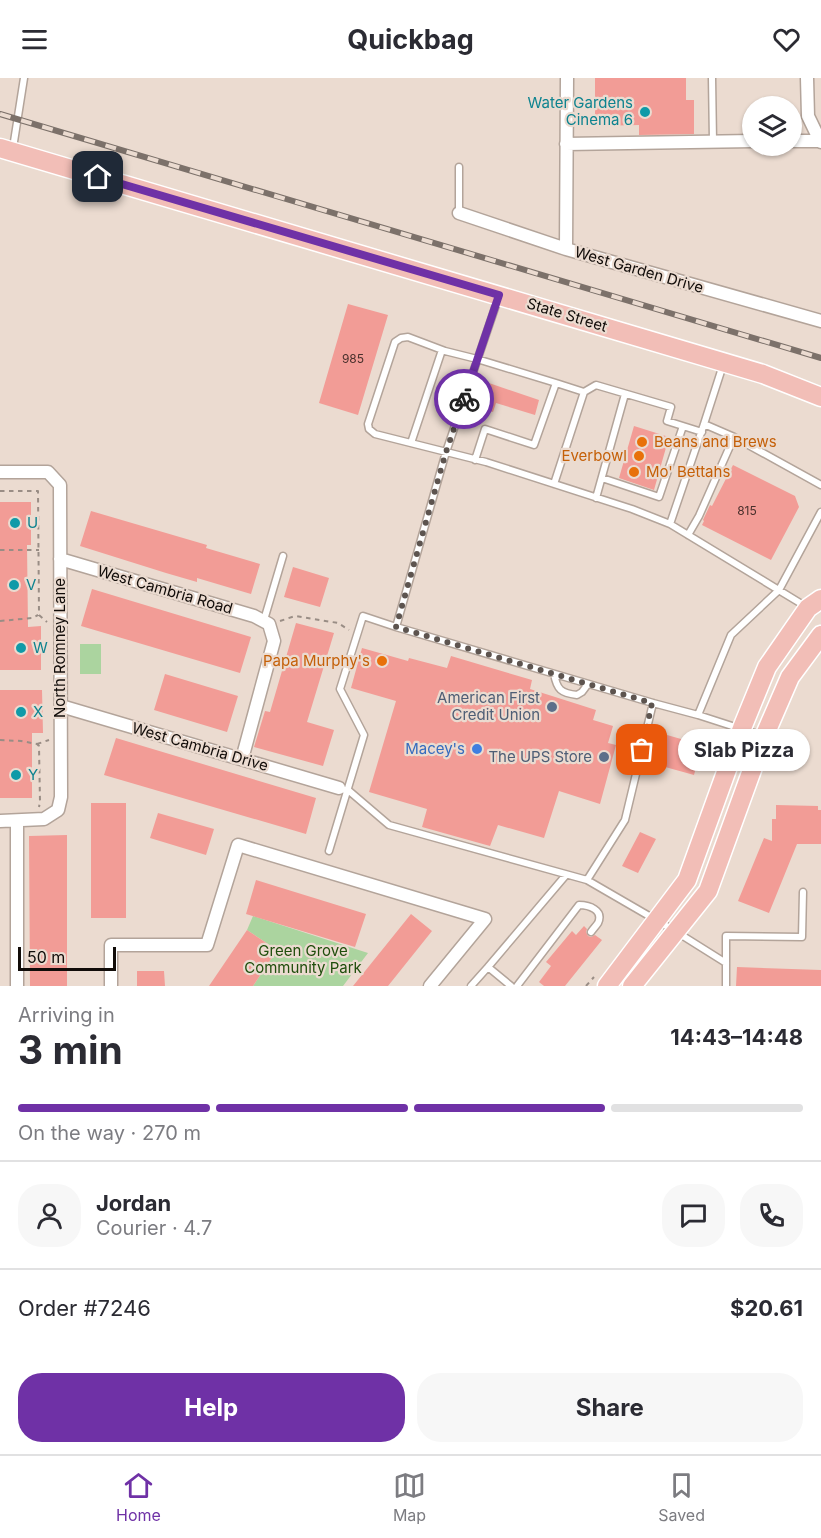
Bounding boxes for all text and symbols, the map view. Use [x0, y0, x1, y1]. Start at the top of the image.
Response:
icon: menu [18, 23, 51, 56]
text: Quickbag [347, 23, 474, 56]
icon: heart [770, 23, 803, 56]
place label: Water Gardens Cinema 6 [527, 93, 633, 129]
map controls [742, 96, 802, 156]
button: layers [742, 96, 802, 156]
marker: Water Gardens Cinema 6 [638, 105, 652, 119]
pin [72, 151, 123, 202]
icon: home [81, 160, 114, 193]
street label: West Garden Drive [573, 242, 706, 297]
street label: State Street [525, 293, 610, 336]
house number: 985 [342, 351, 364, 366]
courier [434, 369, 494, 429]
icon: bike [448, 383, 481, 416]
place label: Beans and Brews [654, 432, 777, 451]
marker: Beans and Brews [635, 435, 649, 449]
place label: Everbowl [561, 446, 627, 465]
marker: Everbowl [632, 449, 646, 463]
place label: Mo' Bettahs [646, 462, 730, 481]
marker: Mo' Bettahs [627, 465, 641, 479]
house number: 815 [737, 503, 757, 518]
place label: U [27, 513, 38, 532]
marker: U [8, 516, 22, 530]
street label: West Cambria Road [95, 561, 235, 618]
place label: V [26, 575, 36, 594]
marker: V [7, 578, 21, 592]
street label: North Romney Lane [50, 578, 69, 718]
place label: W [33, 638, 48, 657]
marker: W [14, 641, 28, 655]
place label: Papa Murphy's [263, 651, 370, 670]
marker: Papa Murphy's [375, 654, 389, 668]
place label: American First Credit Union [437, 688, 540, 724]
marker: American First Credit Union [545, 700, 559, 714]
place label: X [33, 702, 43, 721]
marker: X [14, 705, 28, 719]
street label: West Cambria Drive [130, 718, 270, 775]
pin [616, 724, 667, 775]
callout: Slab Pizza [678, 729, 810, 771]
icon: bag [625, 733, 658, 766]
text: Slab Pizza [694, 738, 794, 762]
place label: Macey's [405, 739, 465, 758]
marker: Macey's [470, 742, 484, 756]
place label: The UPS Store [488, 747, 592, 766]
marker: The UPS Store [597, 750, 611, 764]
place label: Y [28, 765, 38, 784]
marker: Y [9, 768, 23, 782]
park label: Green Grove Community Park [244, 941, 363, 977]
scale bar [18, 944, 116, 971]
text: 50 m [27, 947, 65, 967]
text: Arriving in [18, 1003, 115, 1027]
text: 14:43–14:48 [670, 1024, 803, 1050]
text: 3 min [18, 1026, 123, 1073]
text: On the way · 270 m [18, 1121, 201, 1145]
button: person [18, 1184, 81, 1247]
button: chat [662, 1184, 725, 1247]
button: phone [740, 1184, 803, 1247]
text: Jordan [96, 1190, 171, 1216]
text: Courier · 4.7 [96, 1216, 212, 1240]
text: Order #7246 [18, 1295, 151, 1321]
text: $20.61 [730, 1295, 803, 1321]
button: Help [18, 1373, 405, 1442]
button: Share [417, 1373, 803, 1442]
tab: Home [116, 1469, 161, 1525]
tab: Map [393, 1469, 426, 1525]
tab: Saved [658, 1469, 705, 1525]

